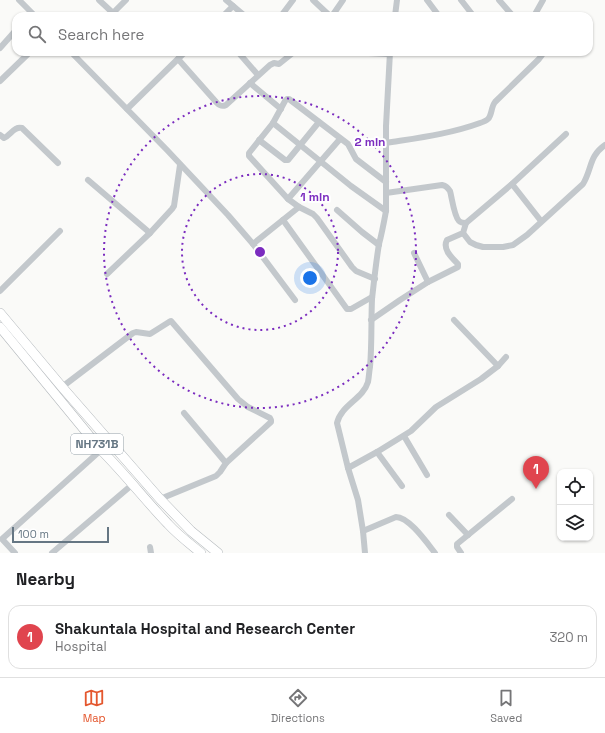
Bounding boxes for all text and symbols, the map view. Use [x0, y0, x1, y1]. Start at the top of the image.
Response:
search box [12, 12, 593, 56]
icon: search [26, 23, 48, 45]
text: Search here [58, 25, 144, 44]
text: 2 min [354, 134, 386, 150]
text: 1 min [300, 189, 330, 205]
centre of rings [253, 245, 267, 259]
your location [300, 268, 320, 288]
road number: NH731B [71, 434, 123, 454]
pin: 1 [523, 456, 549, 489]
map controls [557, 469, 593, 541]
button: locate [557, 469, 593, 505]
button: layers [557, 505, 593, 541]
scale bar [12, 525, 109, 544]
text: 100 m [18, 527, 49, 541]
text: Nearby [16, 568, 75, 590]
text: Shakuntala Hospital and Research Center [55, 619, 355, 638]
text: 1 [27, 629, 33, 646]
text: 320 m [549, 629, 588, 646]
text: Hospital [55, 638, 107, 655]
tab: Map [83, 687, 106, 725]
tab: Directions [271, 687, 325, 725]
tab: Saved [490, 687, 522, 725]

